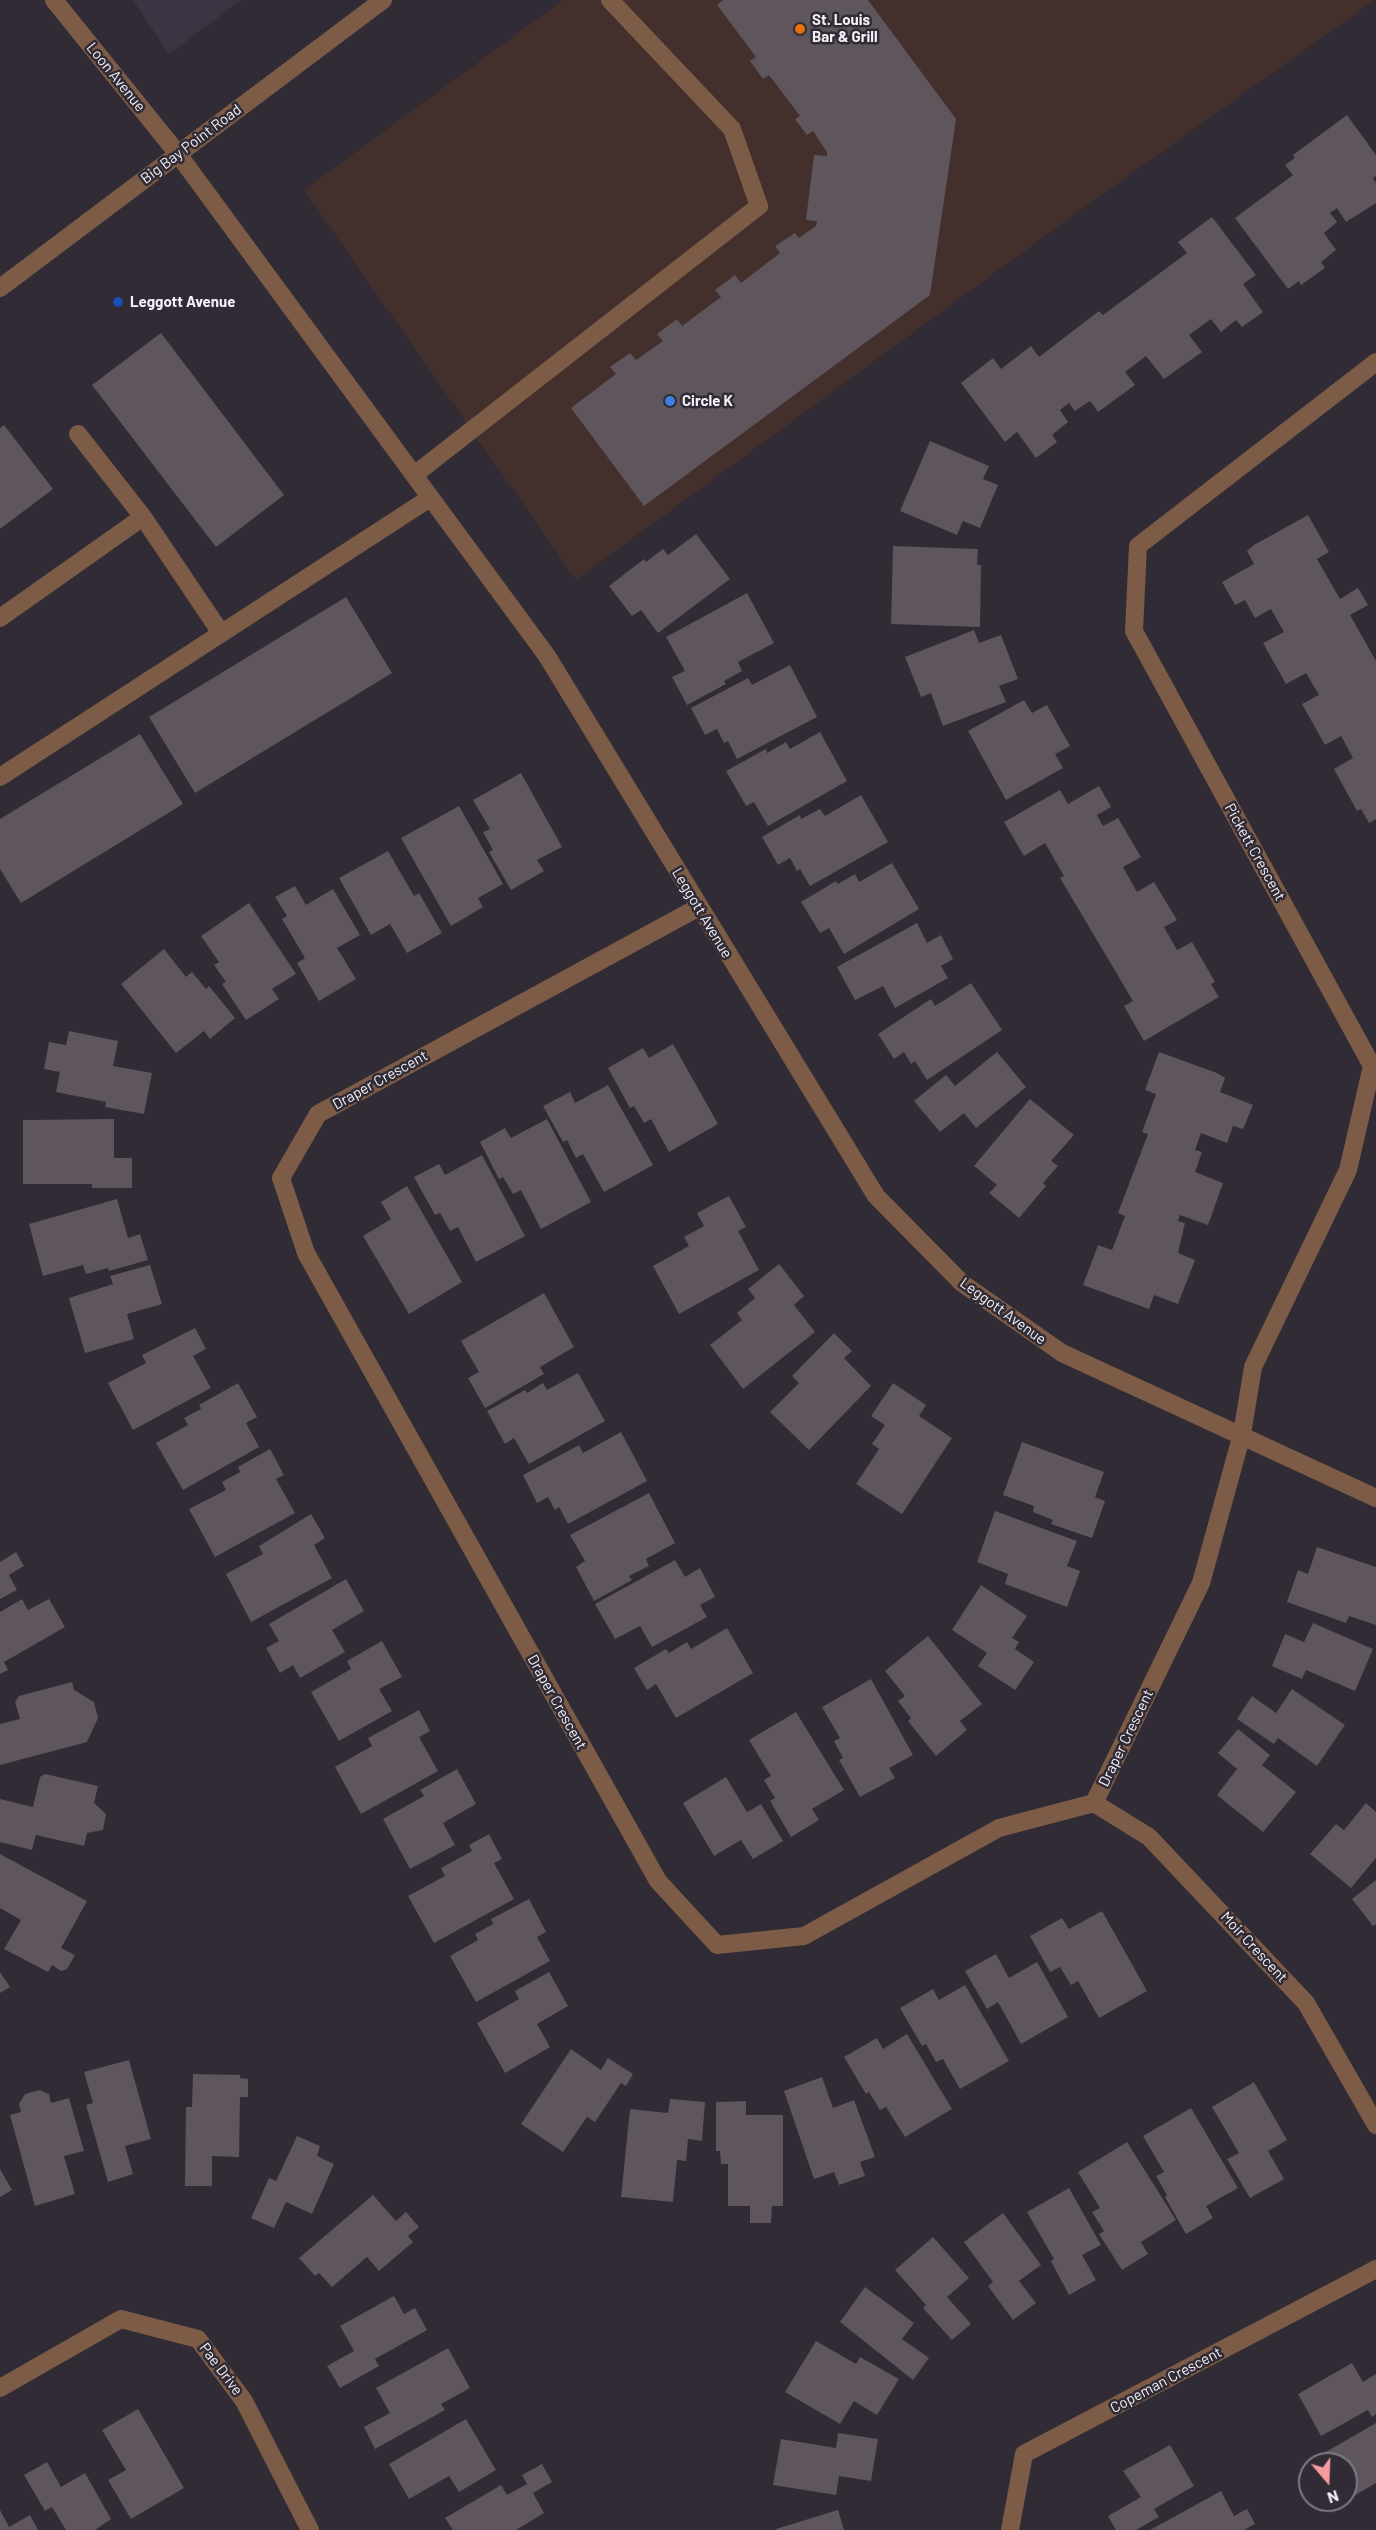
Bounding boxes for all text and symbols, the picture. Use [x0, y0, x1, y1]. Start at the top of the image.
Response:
place label: St. Louis Bar & Grill [812, 11, 878, 46]
marker: St. Louis Bar & Grill [793, 22, 807, 36]
street label: Loon Avenue [83, 39, 149, 115]
street label: Big Bay Point Road [137, 100, 245, 188]
place label: Leggott Avenue [130, 293, 235, 311]
marker: Leggott Avenue [111, 295, 125, 309]
place label: Circle K [682, 392, 733, 410]
marker: Circle K [663, 394, 677, 408]
street label: Pickett Crescent [1221, 800, 1289, 904]
street label: Leggott Avenue [668, 865, 736, 961]
street label: Draper Crescent [329, 1046, 431, 1114]
street label: Leggott Avenue [956, 1274, 1050, 1348]
street label: Draper Crescent [523, 1651, 591, 1753]
street label: Draper Crescent [1095, 1686, 1157, 1790]
street label: Moir Crescent [1217, 1908, 1291, 1986]
street label: Pae Drive [195, 2339, 247, 2399]
street label: Copeman Crescent [1107, 2343, 1225, 2417]
north arrow [1298, 2452, 1358, 2512]
text: N [1325, 2487, 1342, 2508]

